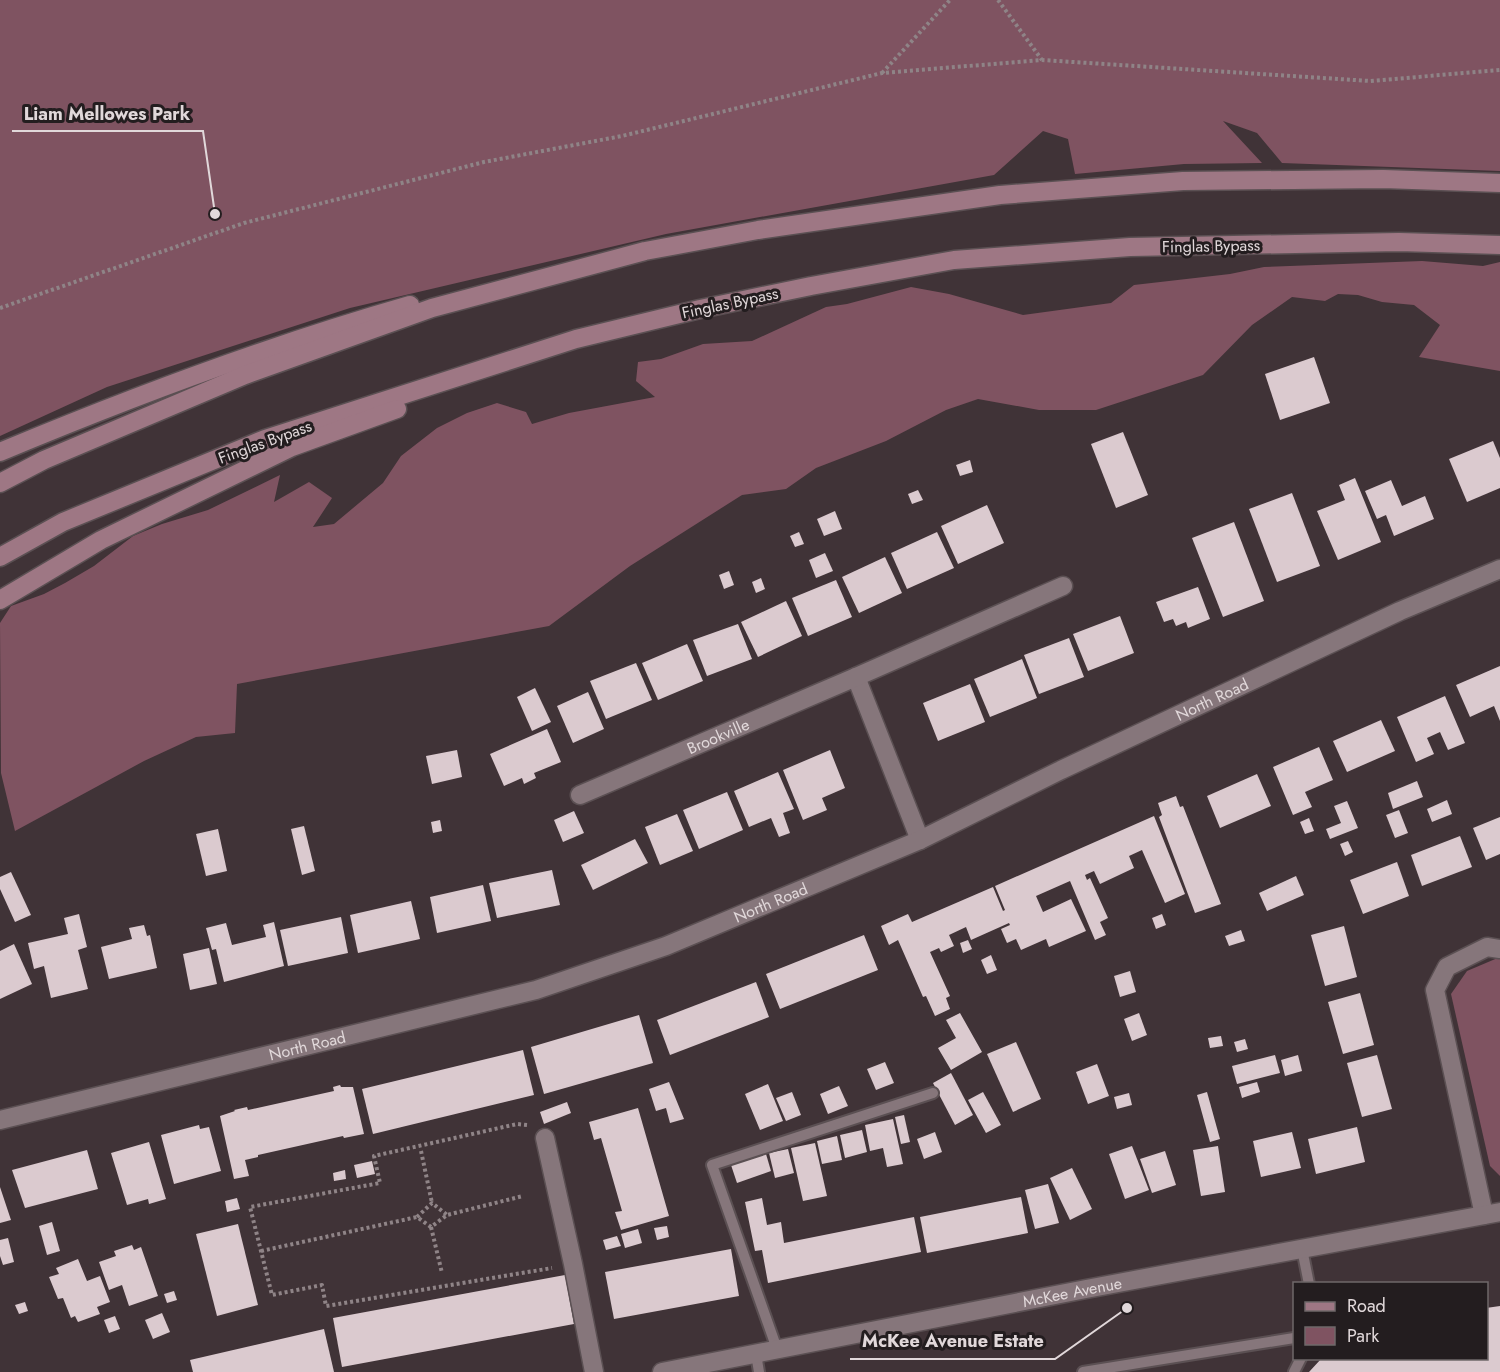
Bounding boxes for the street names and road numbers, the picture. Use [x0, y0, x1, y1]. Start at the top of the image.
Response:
street label: Finglas Bypass [1162, 234, 1260, 258]
street label: Finglas Bypass [680, 282, 780, 324]
street label: Finglas Bypass [215, 414, 315, 470]
street label: North Road [1171, 672, 1252, 726]
street label: Brookville [683, 713, 753, 760]
street label: North Road [730, 877, 811, 928]
street label: North Road [266, 1025, 348, 1066]
street label: McKee Avenue [1021, 1271, 1124, 1313]

